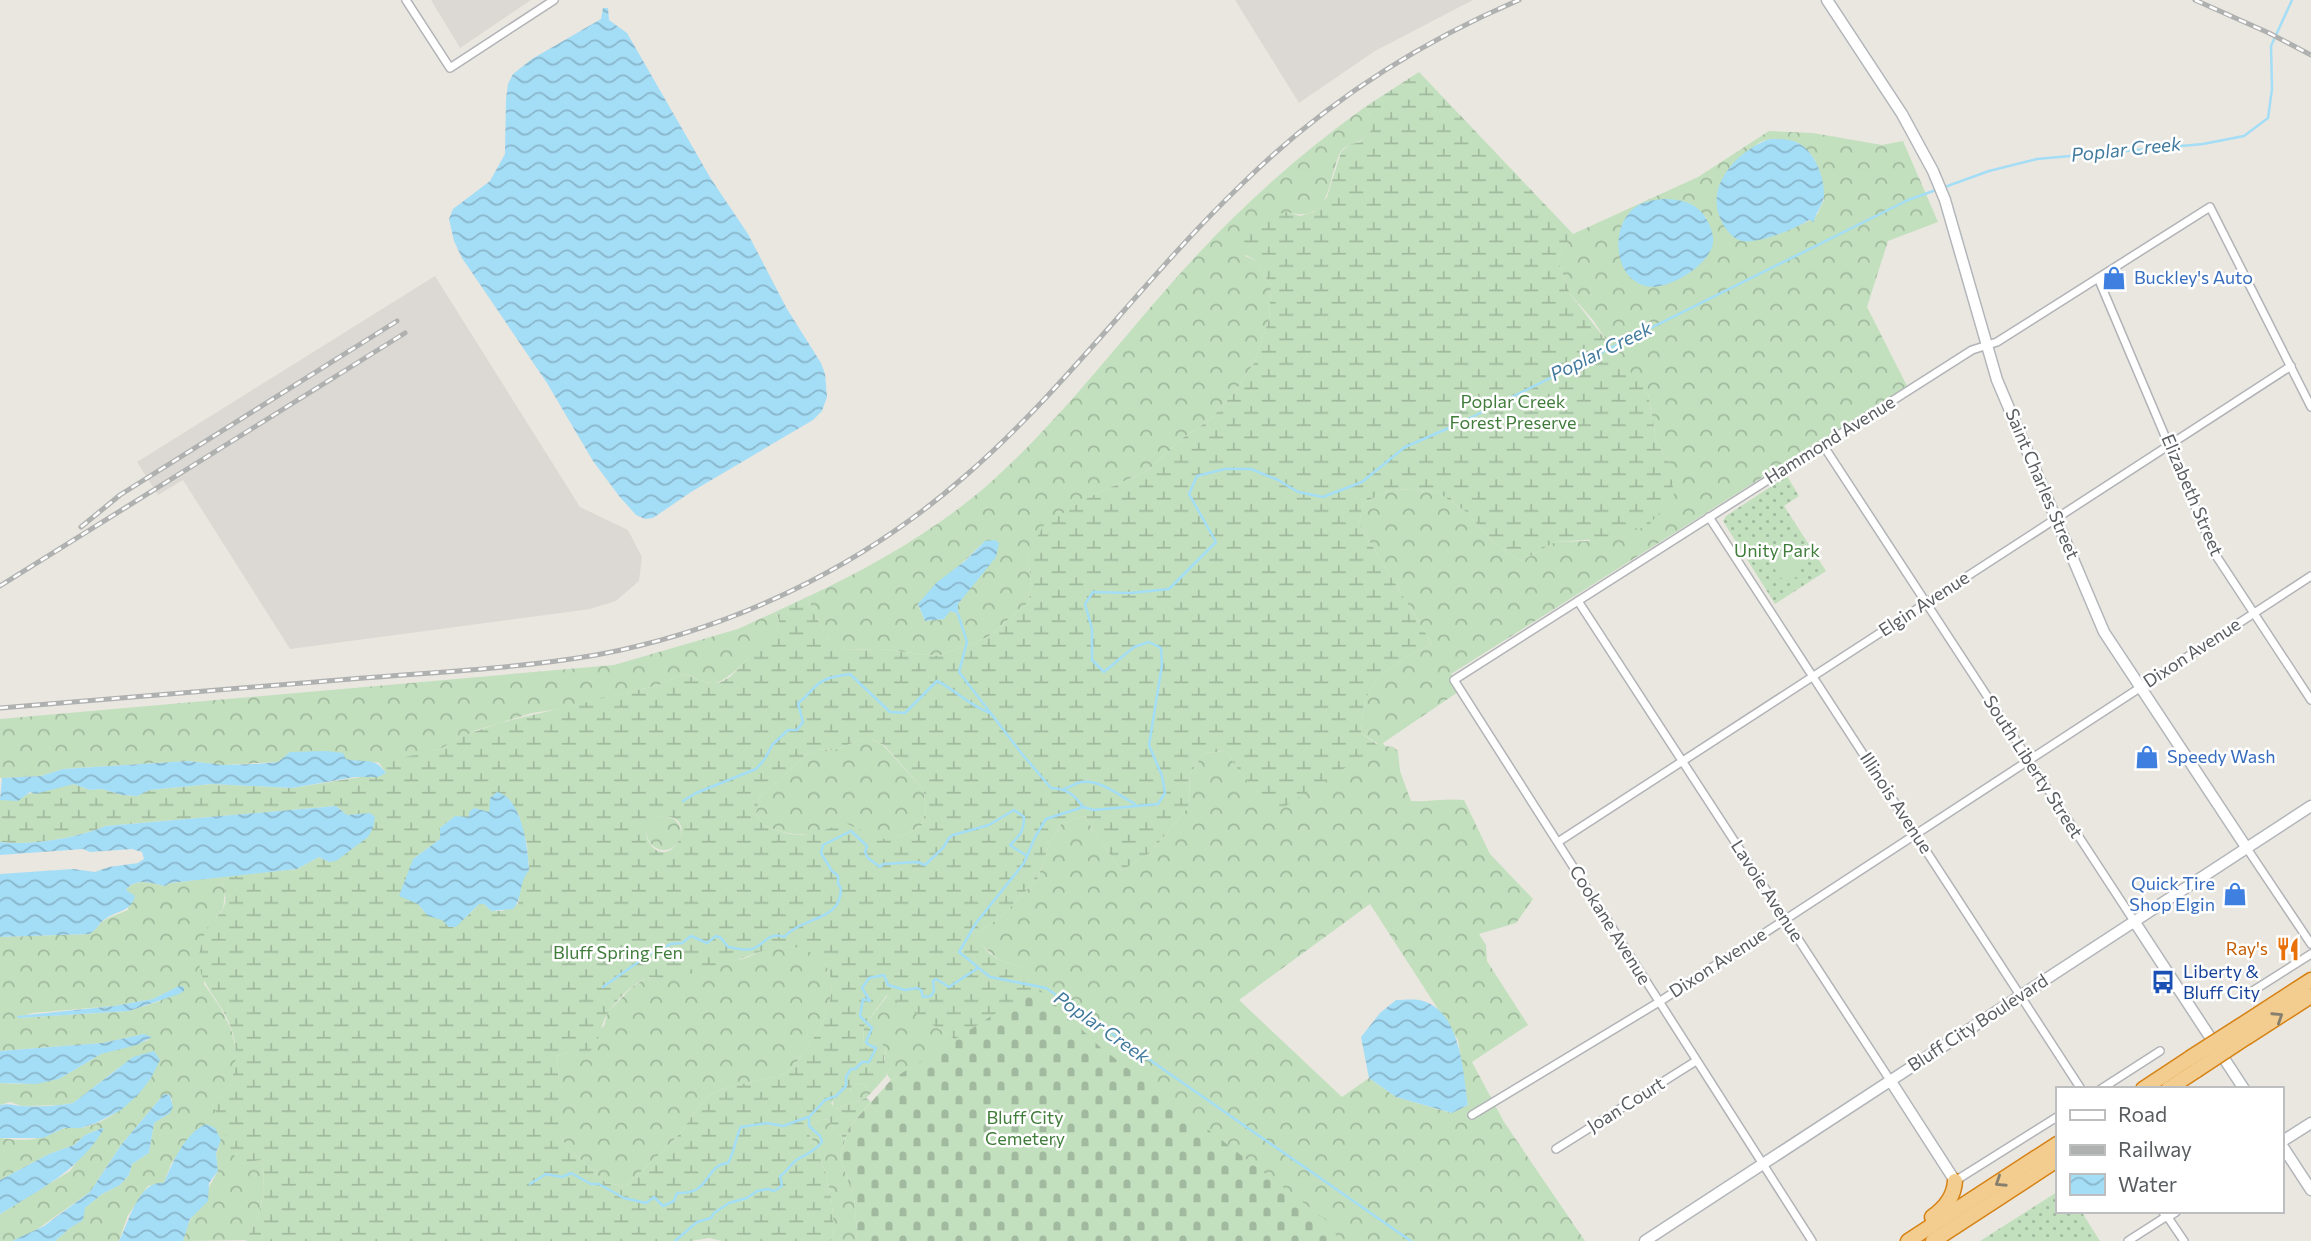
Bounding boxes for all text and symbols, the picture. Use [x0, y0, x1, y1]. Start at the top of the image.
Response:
water label: Poplar Creek [2070, 131, 2183, 166]
shop icon: Buckley's Auto [2100, 264, 2128, 292]
place label: Buckley's Auto [2134, 266, 2253, 288]
water label: Poplar Creek [1546, 316, 1656, 385]
park label: Poplar Creek Forest Preserve [1450, 390, 1577, 433]
street label: Hammond Avenue [1760, 390, 1899, 488]
street label: Saint Charles Street [2001, 405, 2085, 562]
street label: Elizabeth Street [2157, 430, 2228, 559]
park label: Unity Park [1734, 539, 1820, 561]
street label: Elgin Avenue [1874, 566, 1973, 641]
street label: Dixon Avenue [2139, 613, 2244, 692]
street label: South Liberty Street [1979, 691, 2088, 842]
shop icon: Speedy Wash [2133, 743, 2161, 771]
place label: Speedy Wash [2167, 745, 2276, 767]
street label: Illinois Avenue [1856, 748, 1938, 857]
street label: Lavoie Avenue [1727, 836, 1809, 945]
street label: Cookane Avenue [1565, 861, 1656, 988]
place label: Quick Tire Shop Elgin [2129, 872, 2215, 915]
shop icon: Quick Tire Shop Elgin [2221, 880, 2249, 908]
street label: Dixon Avenue [1665, 923, 1770, 1002]
restaurant icon: Ray's [2274, 935, 2302, 963]
place label: Ray's [2226, 937, 2268, 959]
park label: Bluff Spring Fen [553, 941, 683, 963]
place label: Liberty & Bluff City [2183, 960, 2260, 1003]
bus stop icon: Liberty & Bluff City [2149, 968, 2177, 996]
street label: Bluff City Boulevard [1903, 969, 2052, 1076]
water label: Poplar Creek [1050, 985, 1155, 1068]
one-way arrow [2270, 1013, 2283, 1025]
street label: Joan Court [1583, 1072, 1668, 1137]
legend [2056, 1087, 2283, 1213]
text: Road [2118, 1101, 2167, 1126]
park label: Bluff City Cemetery [985, 1106, 1065, 1149]
text: Railway [2118, 1136, 2192, 1161]
text: Water [2118, 1171, 2177, 1196]
one-way arrow [1995, 1173, 2008, 1186]

